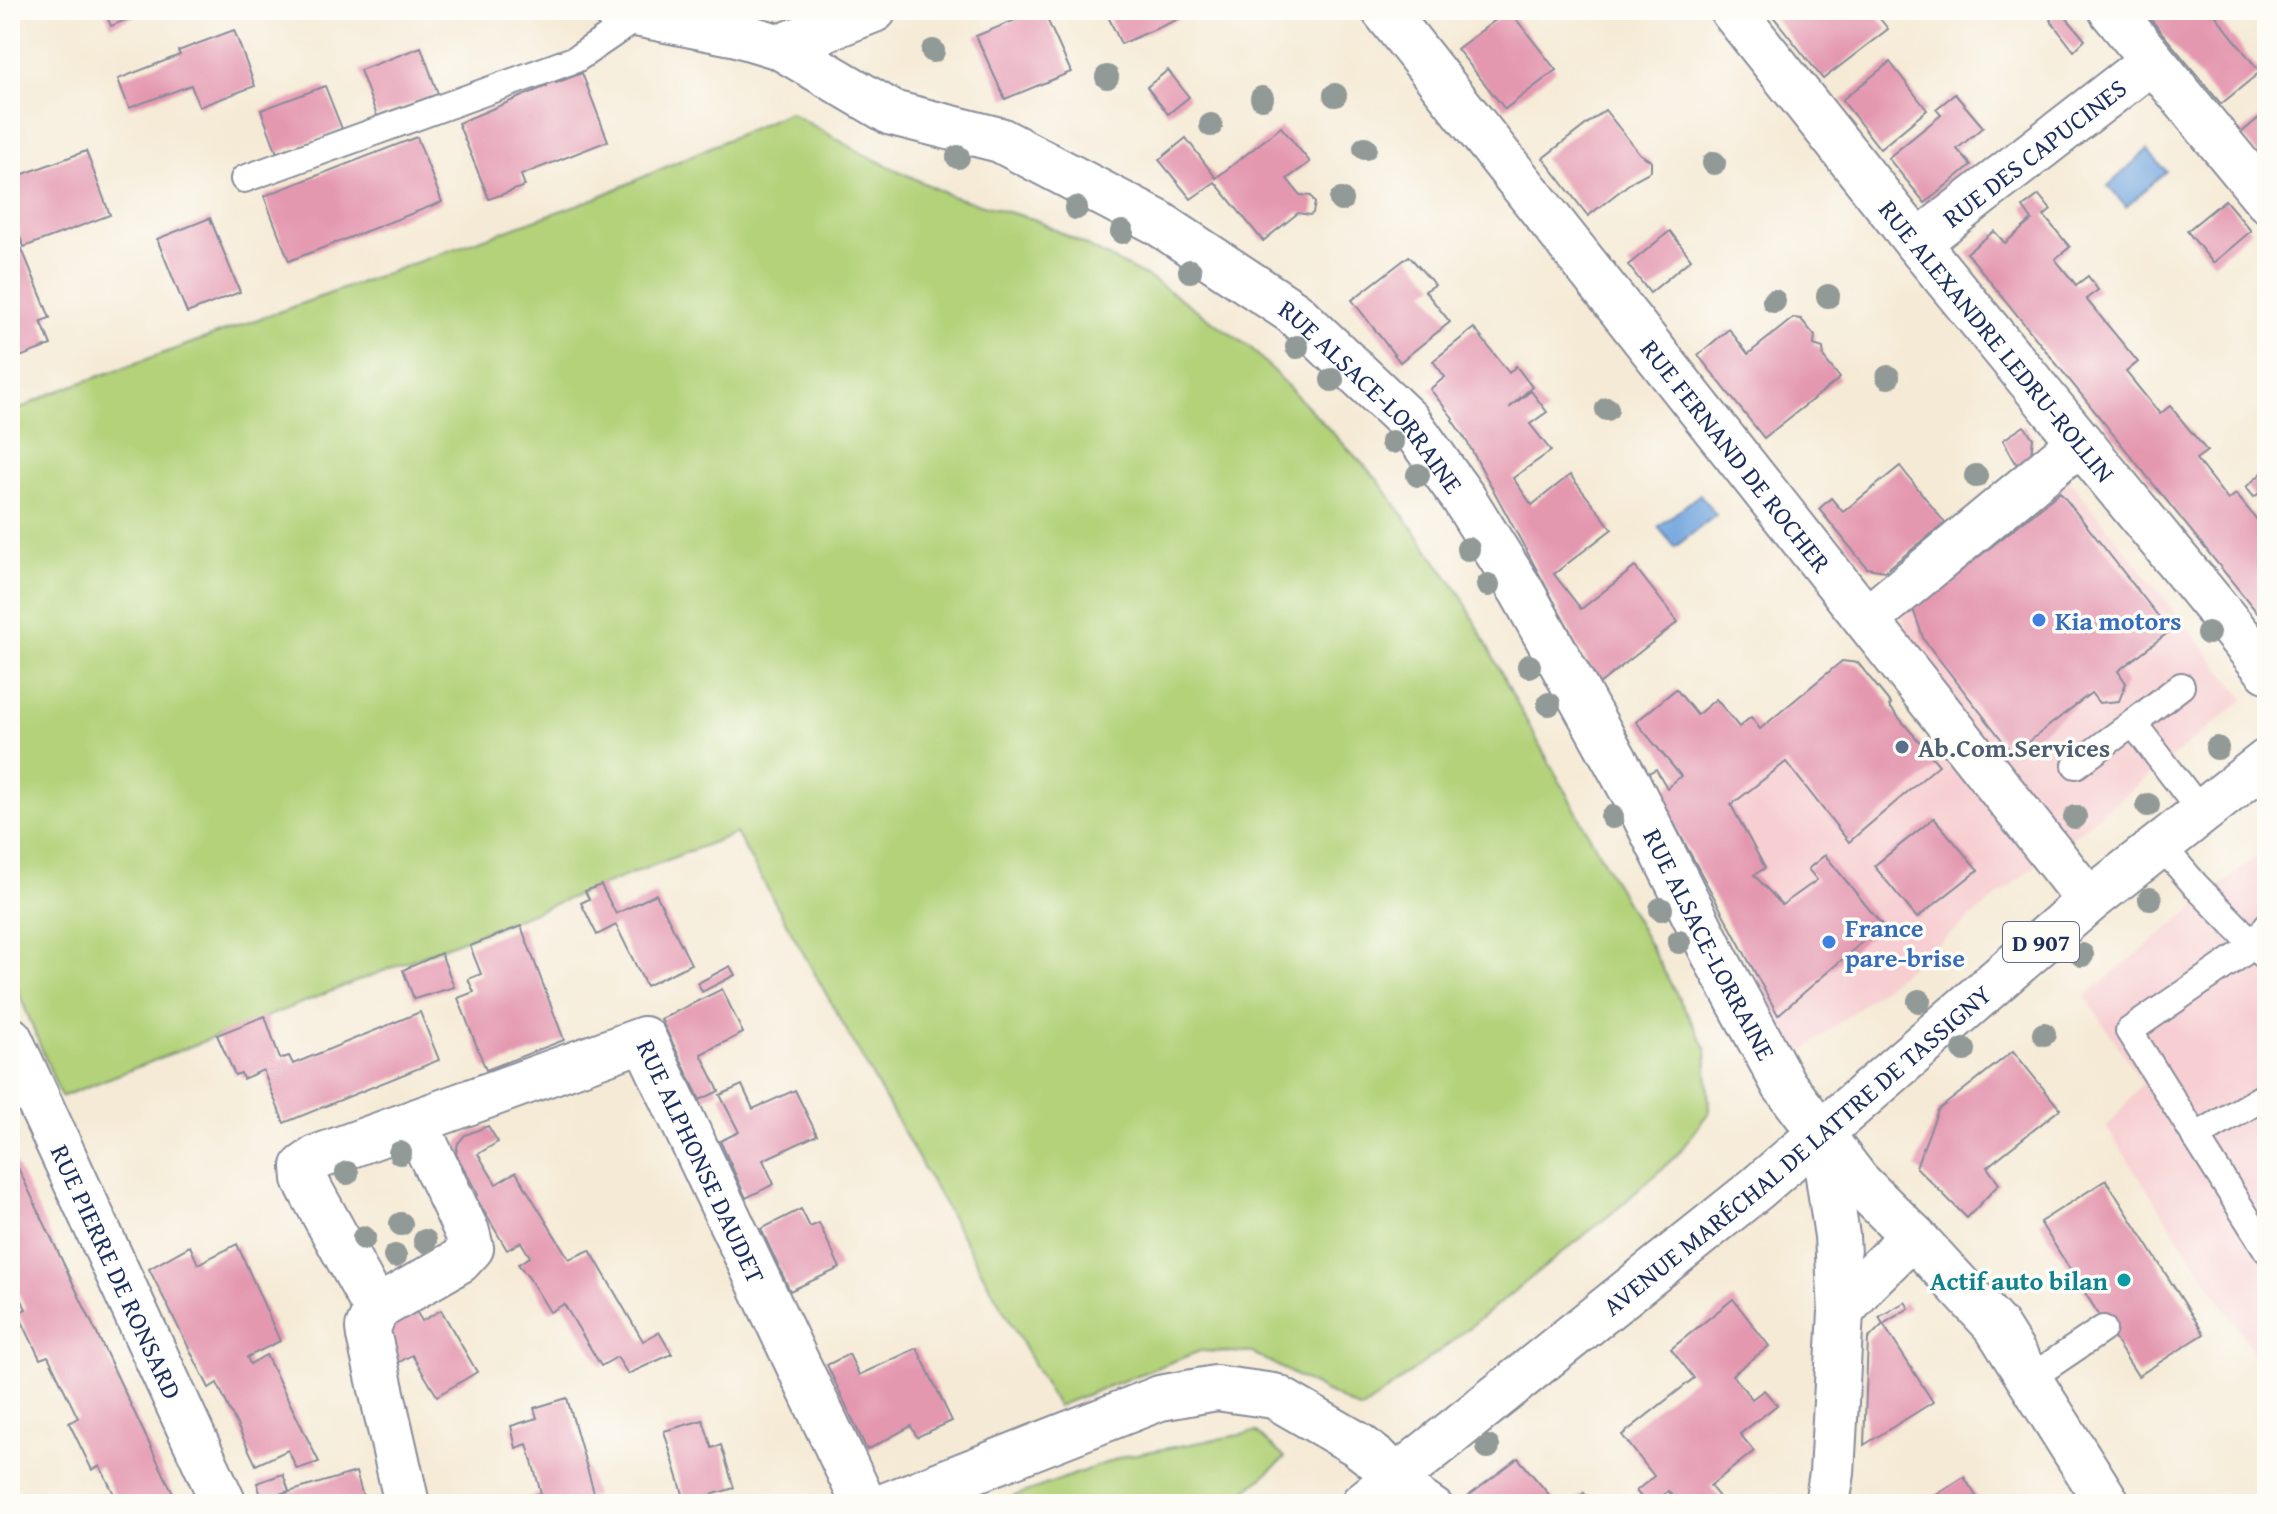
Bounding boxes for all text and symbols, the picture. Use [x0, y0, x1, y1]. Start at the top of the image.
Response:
street label: RUE DES CAPUCINES [1934, 68, 2134, 236]
street label: RUE ALEXANDRE LEDRU-ROLLIN [1870, 191, 2125, 490]
street label: RUE ALSACE-LORRAINE [1272, 289, 1473, 501]
street label: RUE FERNAND DE ROCHER [1632, 330, 1841, 581]
place label: Kia motors [2055, 601, 2181, 640]
marker: Kia motors [2030, 611, 2048, 629]
place label: Ab.Com.Services [1918, 728, 2110, 767]
marker: Ab.Com.Services [1893, 738, 1911, 756]
street label: RUE ALSACE-LORRAINE [1634, 821, 1786, 1067]
place label: France pare-brise [1845, 908, 1965, 977]
road number: D 907 [2003, 922, 2079, 962]
marker: France pare-brise [1820, 933, 1838, 951]
street label: AVENUE MARÉCHAL DE LATTRE DE TASSIGNY [1594, 974, 2000, 1325]
street label: RUE ALPHONSE DAUDET [627, 1033, 776, 1290]
street label: RUE PIERRE DE RONSARD [41, 1138, 193, 1405]
place label: Actif auto bilan [1930, 1261, 2109, 1300]
marker: Actif auto bilan [2115, 1271, 2133, 1289]

